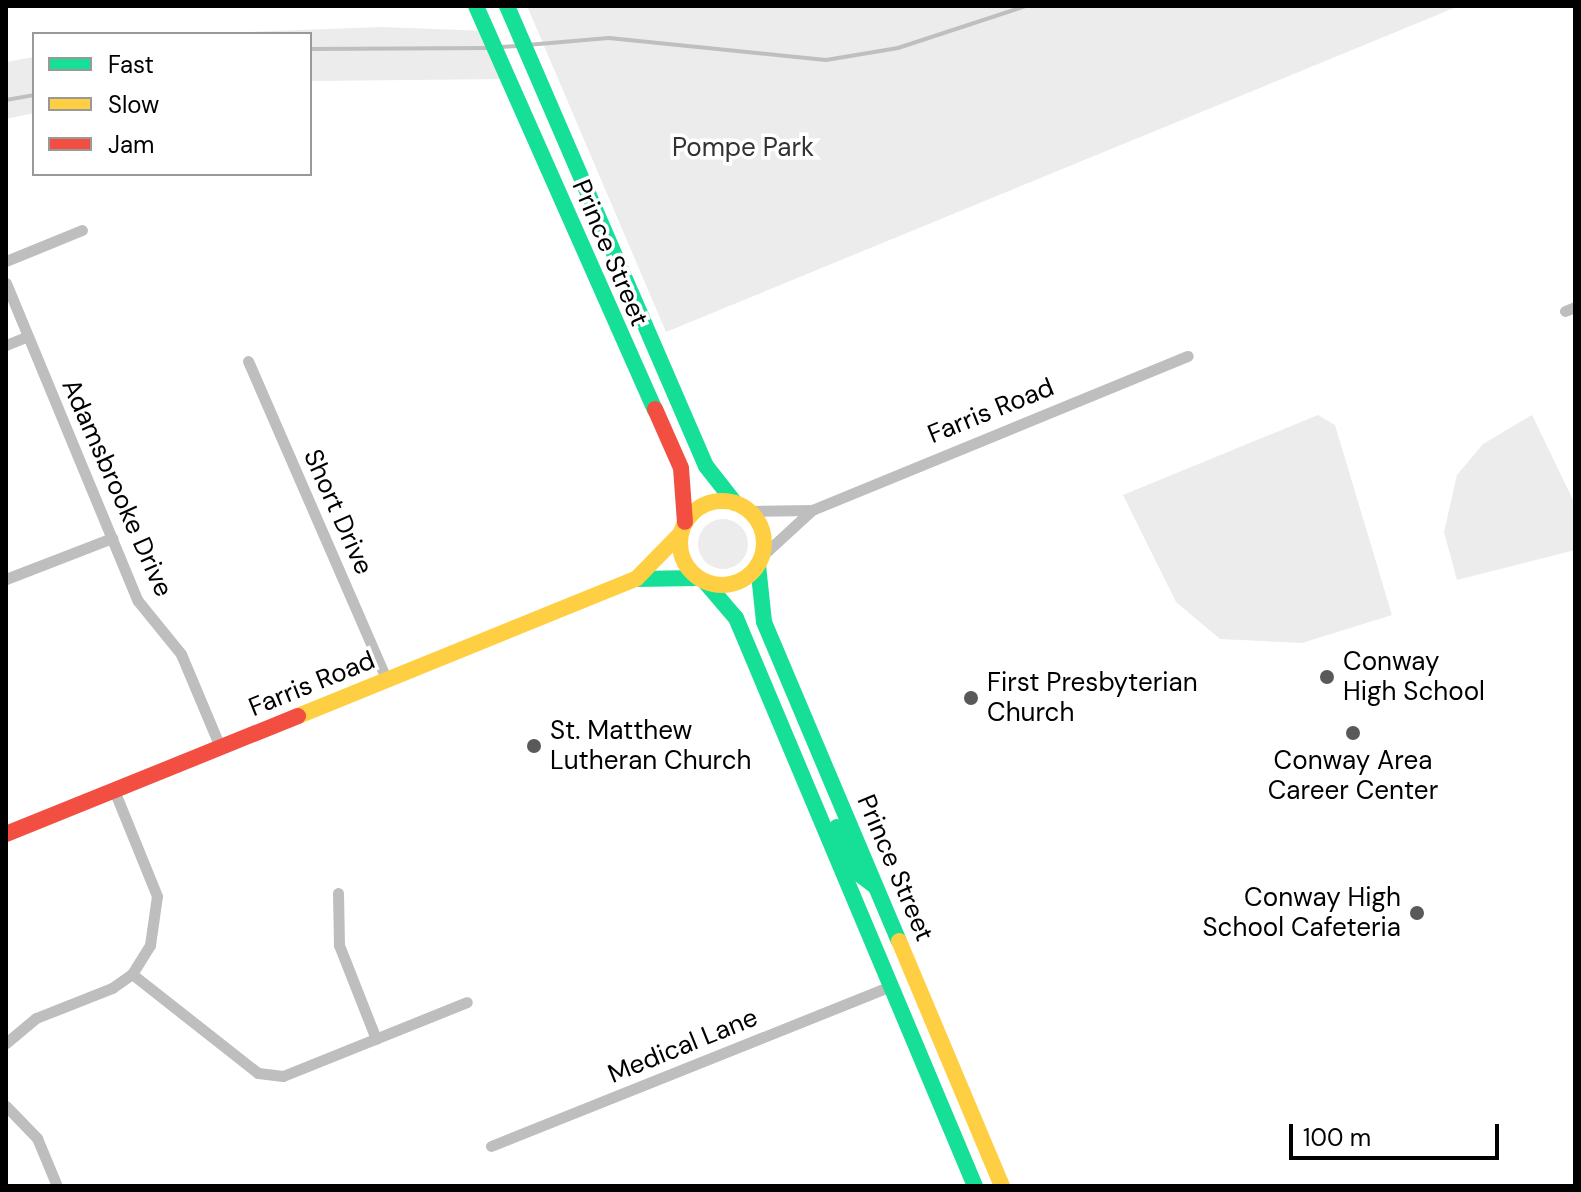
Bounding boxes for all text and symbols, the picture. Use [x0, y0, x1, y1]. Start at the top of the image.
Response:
legend [32, 32, 312, 176]
text: Fast [108, 49, 154, 80]
text: Slow [108, 89, 159, 120]
text: Jam [108, 129, 154, 160]
park label: Pompe Park [672, 132, 814, 164]
street label: Prince Street [565, 175, 655, 331]
street label: Farris Road [923, 372, 1059, 450]
street label: Adamsbrooke Drive [55, 374, 179, 602]
street label: Short Drive [297, 445, 379, 579]
street label: Farris Road [244, 645, 380, 723]
place label: Conway High School [1343, 646, 1485, 708]
place label: First Presbyterian Church [987, 667, 1198, 728]
marker: Conway High School [1318, 668, 1336, 686]
marker: First Presbyterian Church [962, 689, 980, 707]
place label: St. Matthew Lutheran Church [550, 715, 752, 776]
marker: Conway Area Career Center [1344, 724, 1362, 742]
marker: St. Matthew Lutheran Church [525, 737, 543, 755]
place label: Conway Area Career Center [1268, 745, 1438, 806]
street label: Prince Street [850, 790, 940, 946]
place label: Conway High School Cafeteria [1203, 882, 1401, 944]
marker: Conway High School Cafeteria [1408, 904, 1426, 922]
street label: Medical Lane [604, 1002, 762, 1090]
scale bar [1293, 1108, 1503, 1158]
text: 100 m [1303, 1122, 1371, 1153]

